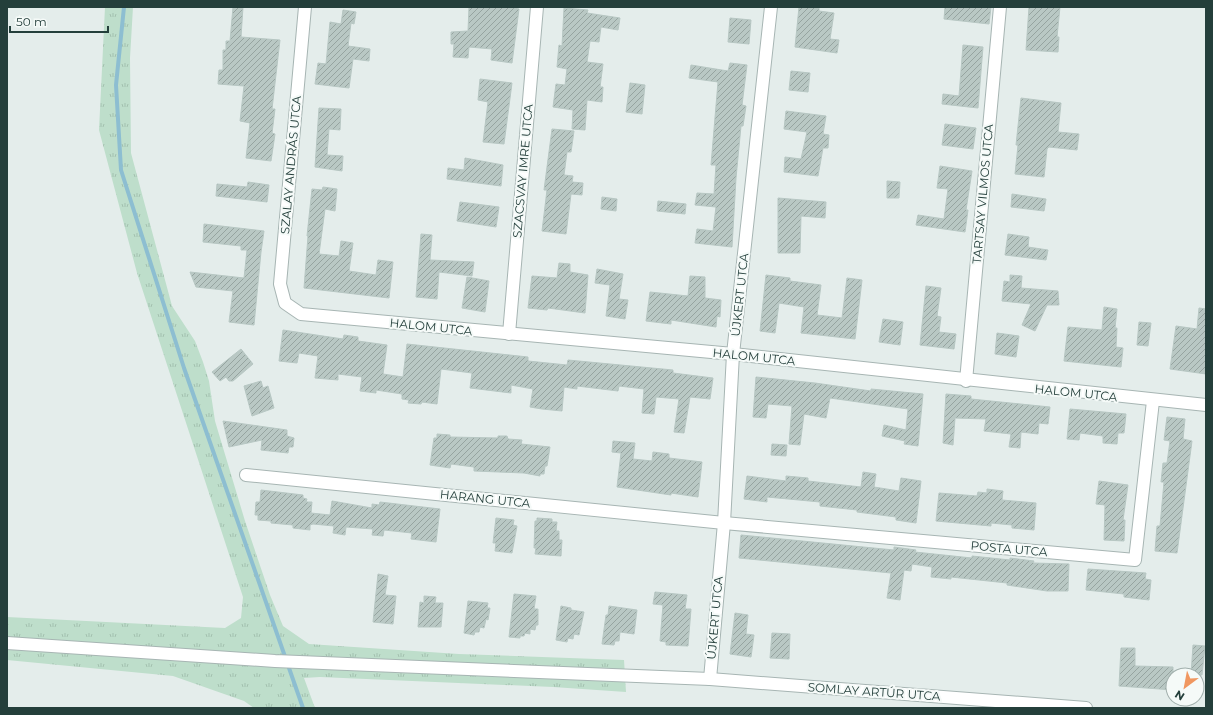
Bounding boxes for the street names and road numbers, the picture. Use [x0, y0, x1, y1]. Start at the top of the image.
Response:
street label: SZALAY ANDRÁS UTCA [277, 95, 304, 235]
street label: SZACSVAY IMRE UTCA [509, 103, 536, 238]
street label: TARTSAY VILMOS UTCA [969, 123, 996, 265]
street label: ÚJKERT UTCA [728, 252, 751, 337]
street label: HALOM UTCA [389, 315, 473, 338]
street label: HALOM UTCA [712, 345, 796, 368]
street label: HALOM UTCA [1034, 381, 1118, 404]
street label: HARANG UTCA [439, 486, 531, 511]
street label: POSTA UTCA [970, 538, 1049, 559]
street label: ÚJKERT UTCA [703, 575, 726, 660]
street label: SOMLAY ARTÚR UTCA [807, 679, 941, 704]

